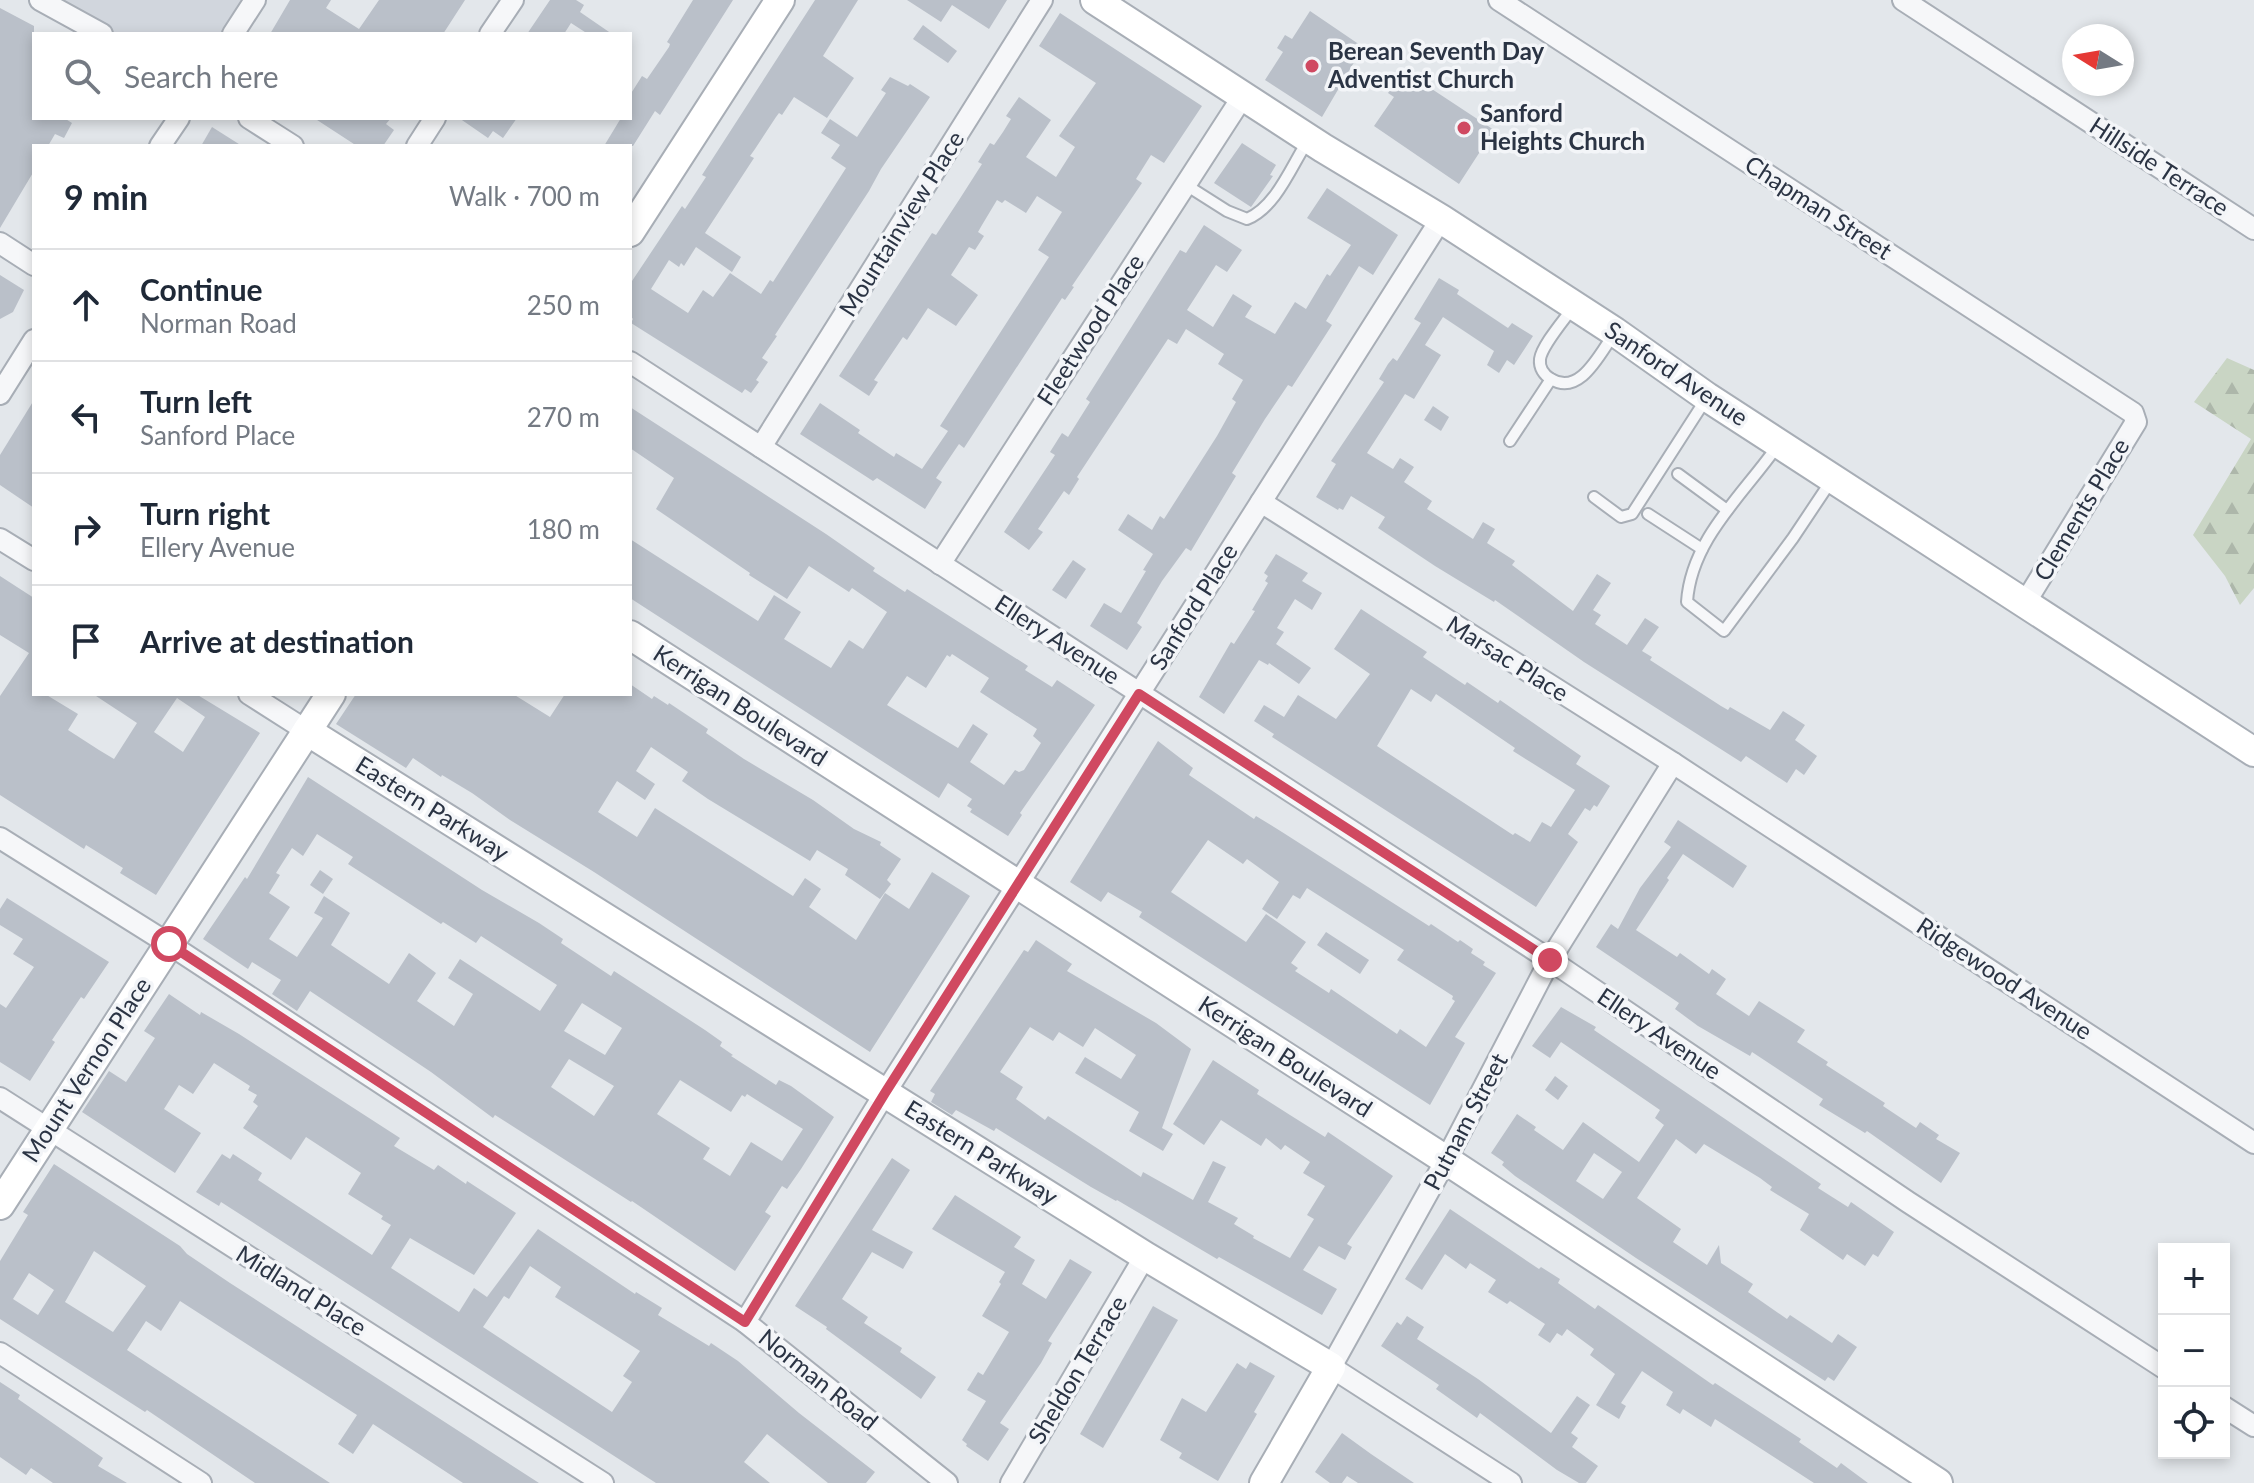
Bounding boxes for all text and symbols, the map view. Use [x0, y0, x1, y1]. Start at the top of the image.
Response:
north arrow [2062, 24, 2134, 96]
search box [32, 32, 632, 120]
place label: Berean Seventh Day Adventist Church [1327, 36, 1545, 93]
icon: search [60, 54, 104, 98]
marker: Berean Seventh Day Adventist Church [1303, 57, 1321, 75]
text: Search here [124, 58, 279, 94]
place label: Sanford Heights Church [1480, 98, 1645, 155]
street label: Hillside Terrace [2085, 110, 2235, 221]
marker: Sanford Heights Church [1455, 119, 1473, 137]
street label: Mountainview Place [832, 125, 969, 321]
street label: Chapman Street [1740, 149, 1898, 265]
text: 9 min [64, 176, 148, 217]
text: Walk · 700 m [449, 180, 600, 212]
street label: Fleetwood Place [1030, 248, 1149, 410]
text: Continue [140, 271, 263, 307]
icon: ahead [64, 283, 108, 327]
text: 250 m [527, 289, 600, 321]
text: Norman Road [140, 307, 297, 339]
street label: Sanford Avenue [1600, 314, 1754, 431]
text: Turn left [140, 383, 252, 419]
icon: left [64, 395, 108, 439]
text: 270 m [527, 401, 600, 433]
text: Sanford Place [140, 419, 295, 451]
street label: Clements Place [2027, 433, 2135, 586]
text: Turn right [140, 495, 270, 531]
icon: right [64, 507, 108, 551]
text: 180 m [527, 513, 600, 545]
text: Ellery Avenue [140, 531, 295, 563]
street label: Sanford Place [1142, 538, 1243, 675]
street label: Ellery Avenue [990, 588, 1126, 690]
street label: Marsac Place [1441, 609, 1574, 707]
icon: arrive [64, 619, 108, 663]
text: Arrive at destination [140, 623, 414, 659]
street label: Kerrigan Boulevard [649, 638, 833, 772]
street label: Eastern Parkway [351, 749, 515, 867]
street label: Ridgewood Avenue [1912, 910, 2098, 1045]
route start [151, 926, 187, 962]
route end [1532, 942, 1568, 978]
street label: Mount Vernon Place [15, 971, 156, 1167]
street label: Ellery Avenue [1592, 981, 1727, 1085]
street label: Kerrigan Boulevard [1194, 989, 1378, 1123]
street label: Putnam Street [1417, 1048, 1513, 1195]
street label: Eastern Parkway [900, 1093, 1064, 1211]
street label: Midland Place [231, 1238, 372, 1341]
map controls [2158, 1243, 2230, 1459]
button: + [2158, 1243, 2230, 1315]
street label: Sheldon Terrace [1021, 1290, 1132, 1448]
button: − [2158, 1315, 2230, 1387]
street label: Norman Road [754, 1322, 884, 1436]
button: locate [2158, 1387, 2230, 1459]

